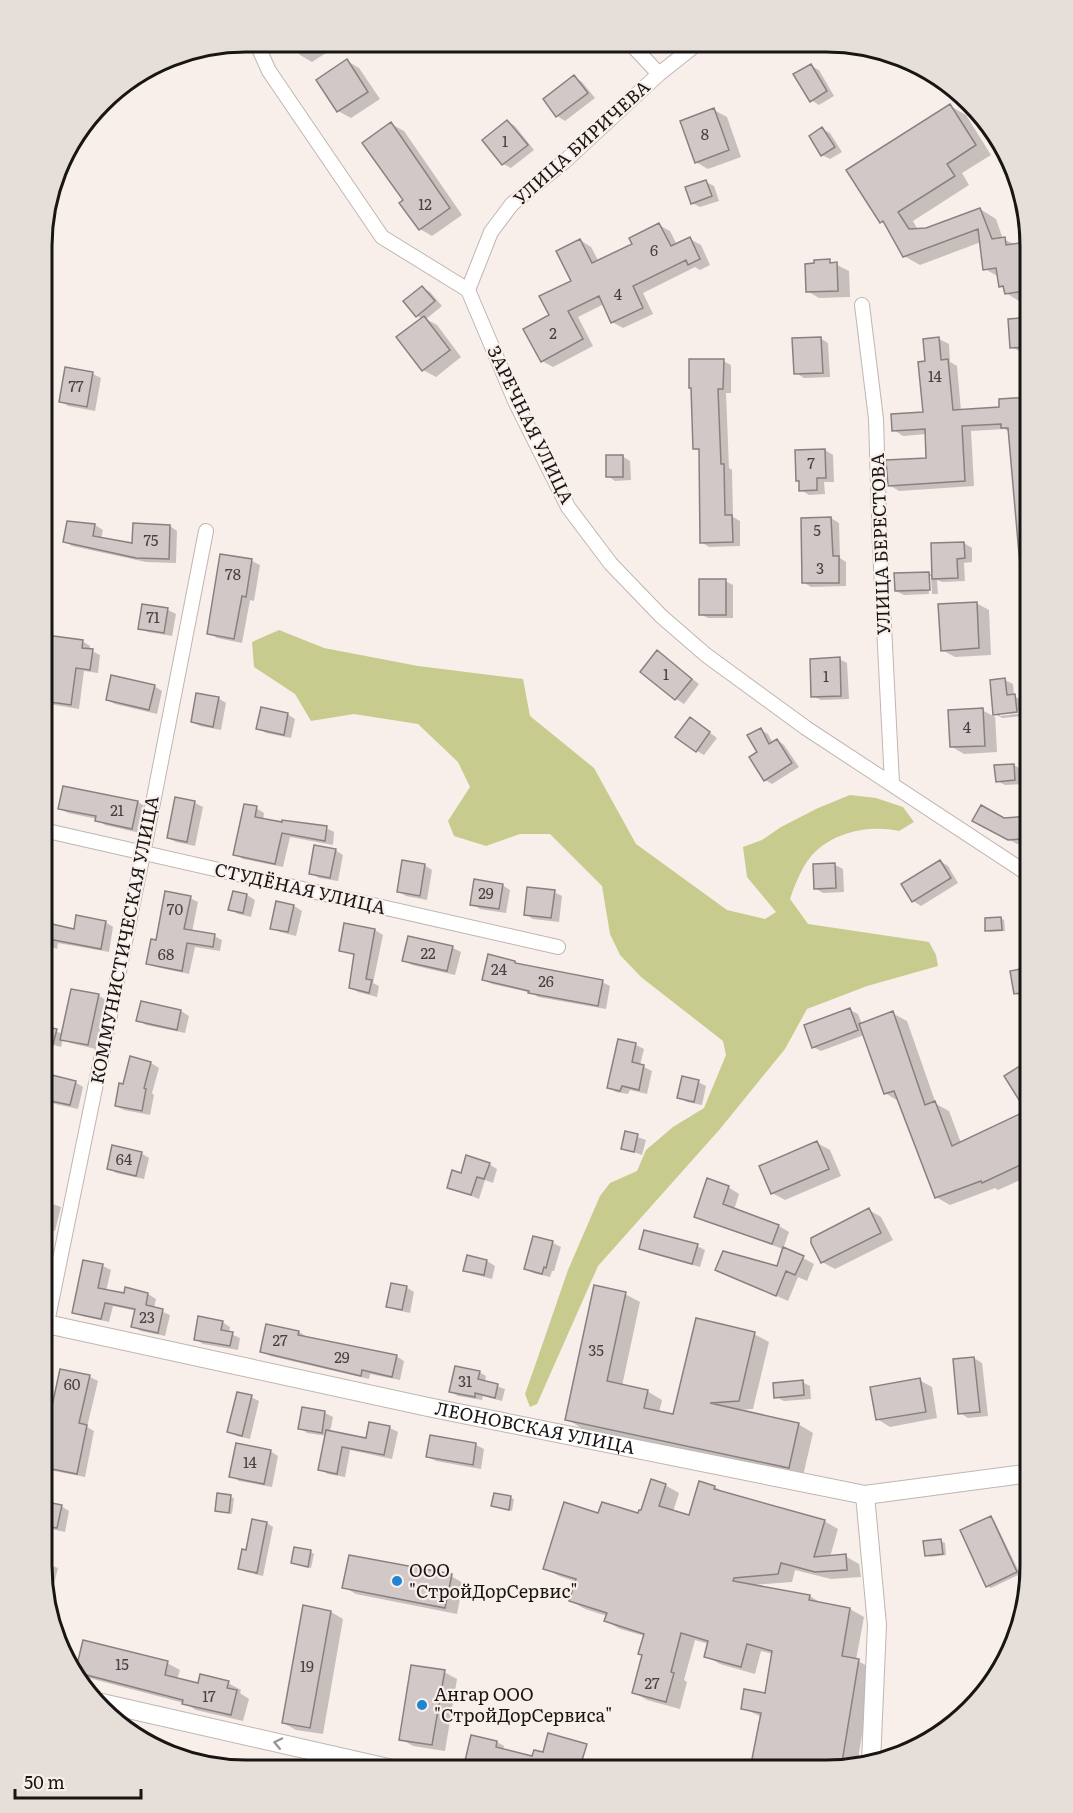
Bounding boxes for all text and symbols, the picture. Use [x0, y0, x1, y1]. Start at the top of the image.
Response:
street label: УЛИЦА БИРИЧЕВА [507, 73, 655, 211]
house number: 8 [701, 122, 709, 145]
house number: 1 [502, 129, 508, 152]
house number: 12 [418, 192, 432, 215]
house number: 6 [650, 238, 658, 261]
house number: 4 [614, 282, 622, 305]
house number: 2 [549, 321, 557, 344]
street label: ЗАРЕЧНАЯ УЛИЦА [481, 341, 581, 508]
house number: 14 [928, 364, 942, 387]
house number: 77 [68, 374, 84, 397]
house number: 7 [807, 451, 815, 474]
street label: УЛИЦА БЕРЕСТОВА [863, 453, 896, 635]
house number: 5 [813, 518, 821, 541]
house number: 75 [144, 528, 159, 551]
house number: 3 [816, 556, 824, 579]
house number: 78 [225, 562, 241, 585]
house number: 71 [146, 605, 160, 628]
house number: 1 [663, 662, 669, 685]
house number: 1 [823, 664, 829, 687]
house number: 4 [963, 715, 971, 738]
street label: КОММУНИСТИЧЕСКАЯ УЛИЦА [82, 793, 165, 1086]
house number: 21 [110, 798, 124, 821]
street label: СТУДЁНАЯ УЛИЦА [212, 855, 389, 920]
house number: 29 [478, 881, 494, 904]
house number: 70 [167, 897, 183, 920]
house number: 22 [420, 941, 436, 964]
house number: 68 [158, 942, 174, 965]
house number: 24 [491, 957, 507, 980]
house number: 26 [538, 969, 554, 992]
house number: 64 [116, 1147, 132, 1170]
house number: 23 [139, 1305, 155, 1328]
house number: 27 [272, 1328, 288, 1351]
house number: 35 [588, 1338, 604, 1361]
house number: 29 [334, 1345, 350, 1368]
house number: 31 [458, 1369, 472, 1392]
house number: 60 [64, 1372, 81, 1395]
street label: ЛЕОНОВСКАЯ УЛИЦА [433, 1394, 638, 1460]
house number: 14 [243, 1450, 257, 1473]
place label: ООО "СтройДорСервис" [409, 1556, 578, 1604]
marker: ООО "СтройДорСервис" [390, 1574, 404, 1588]
house number: 15 [115, 1652, 129, 1675]
house number: 19 [300, 1654, 314, 1677]
house number: 27 [644, 1671, 660, 1694]
place label: Ангар ООО "СтройДорСервиса" [434, 1680, 612, 1728]
house number: 17 [202, 1684, 216, 1707]
marker: Ангар ООО "СтройДорСервиса" [415, 1698, 429, 1712]
one-way arrow [274, 1737, 284, 1750]
scale bar [15, 1762, 141, 1800]
text: 50 m [24, 1768, 65, 1795]

